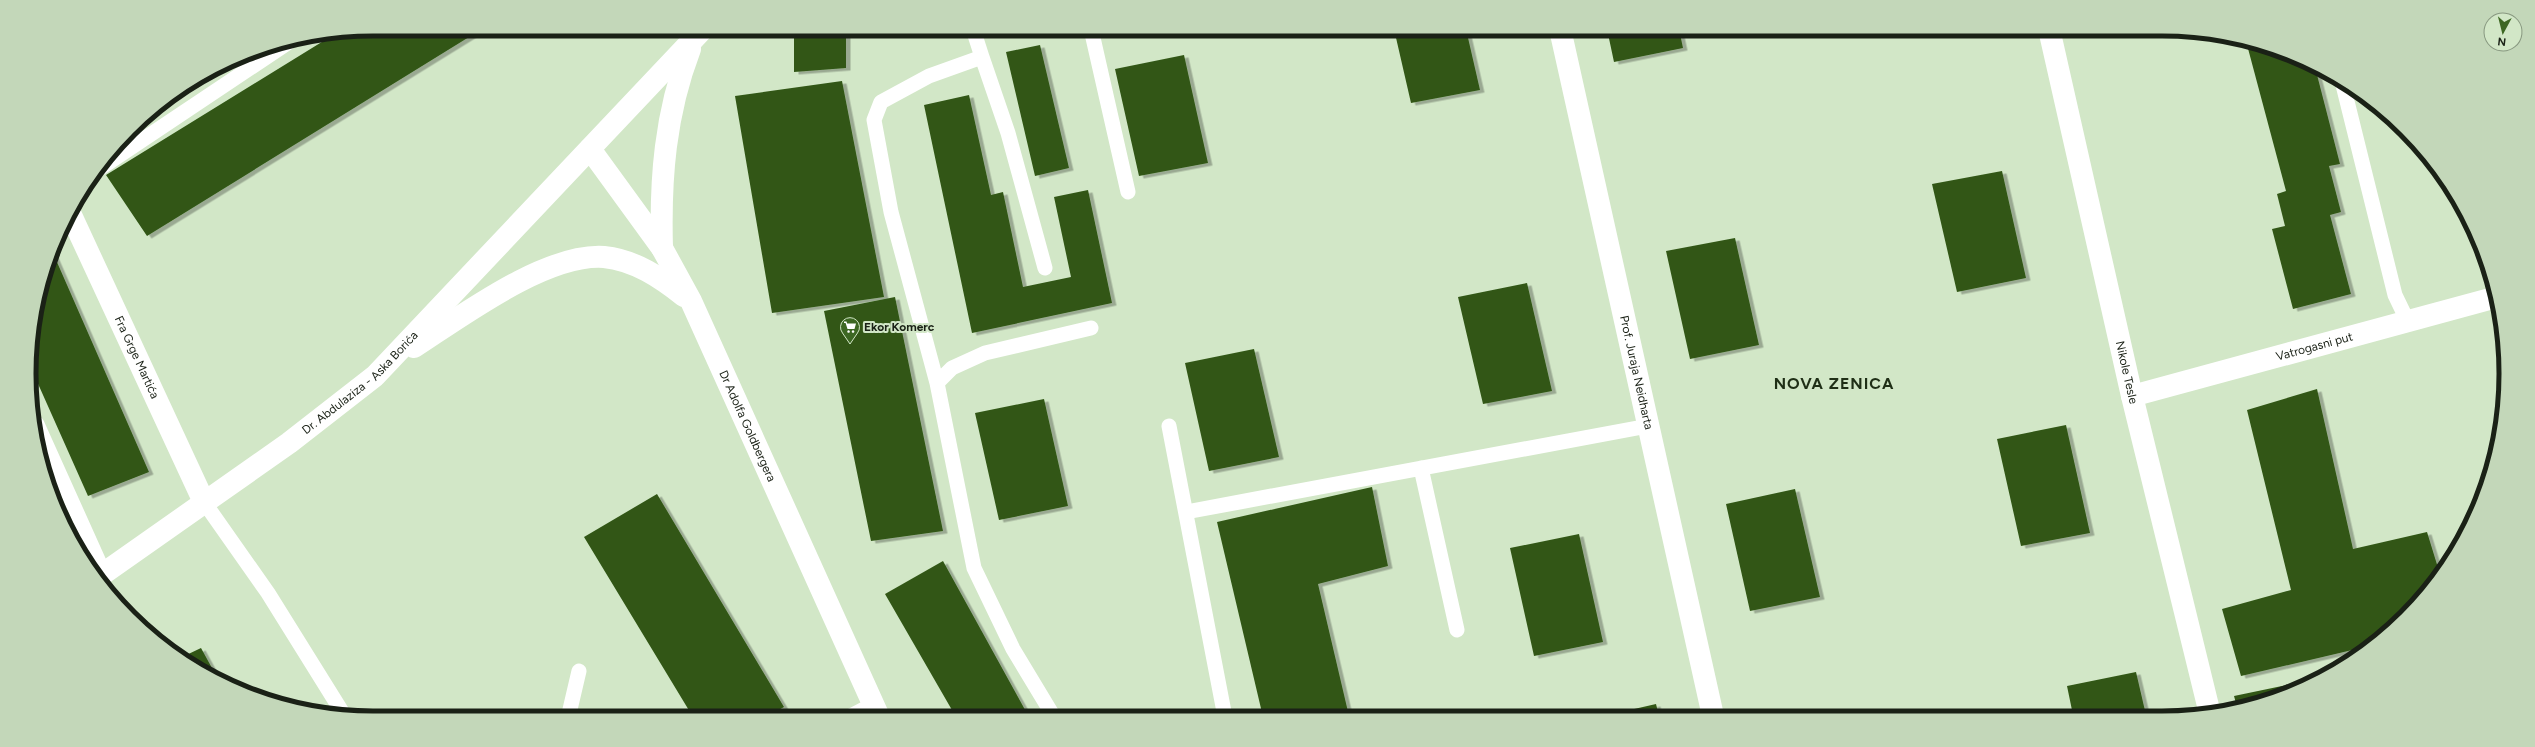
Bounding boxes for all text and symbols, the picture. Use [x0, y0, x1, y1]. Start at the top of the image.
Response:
north arrow [2483, 12, 2523, 52]
text: N [2497, 34, 2507, 48]
street label: Fra Grge Martića [112, 314, 162, 401]
street label: Prof. Juraja Neidharta [1617, 314, 1656, 431]
supermarket icon: Ekor Komerc [839, 316, 861, 344]
place label: Ekor Komerc [864, 320, 935, 334]
street label: Dr. Abdulaziza - Aska Borića [299, 328, 421, 437]
street label: Vatrogasni put [2274, 329, 2355, 364]
street label: Nikole Tesle [2113, 339, 2141, 406]
street label: Dr Adolfa Goldbergera [716, 368, 779, 484]
district label: NOVA ZENICA [1774, 374, 1894, 393]

